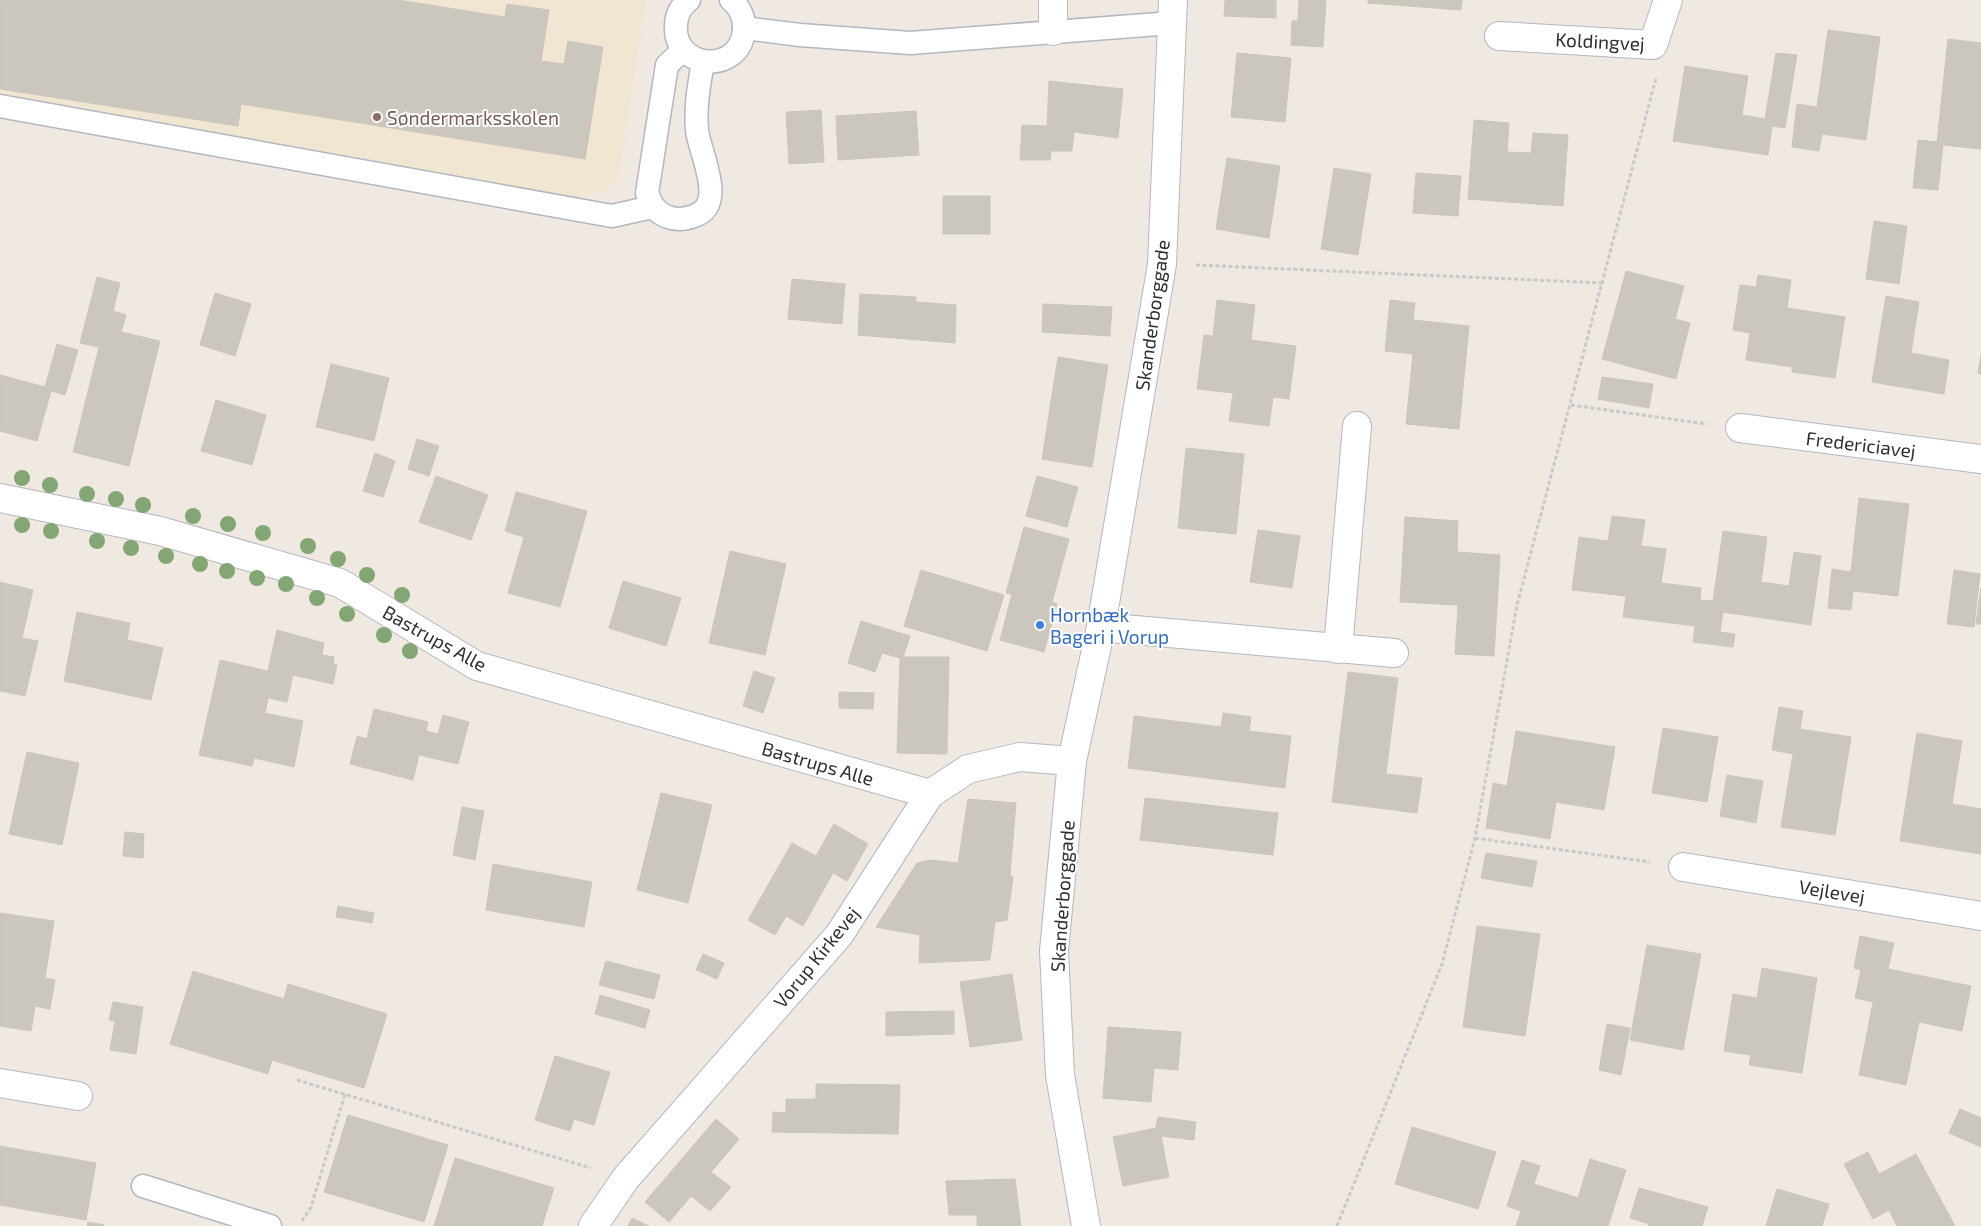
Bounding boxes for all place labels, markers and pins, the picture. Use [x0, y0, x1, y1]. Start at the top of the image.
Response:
place label: Søndermarksskolen [387, 106, 559, 129]
marker: Søndermarksskolen [371, 111, 383, 123]
place label: Hornbæk Bageri i Vorup [1050, 603, 1169, 648]
marker: Hornbæk Bageri i Vorup [1034, 619, 1046, 631]

